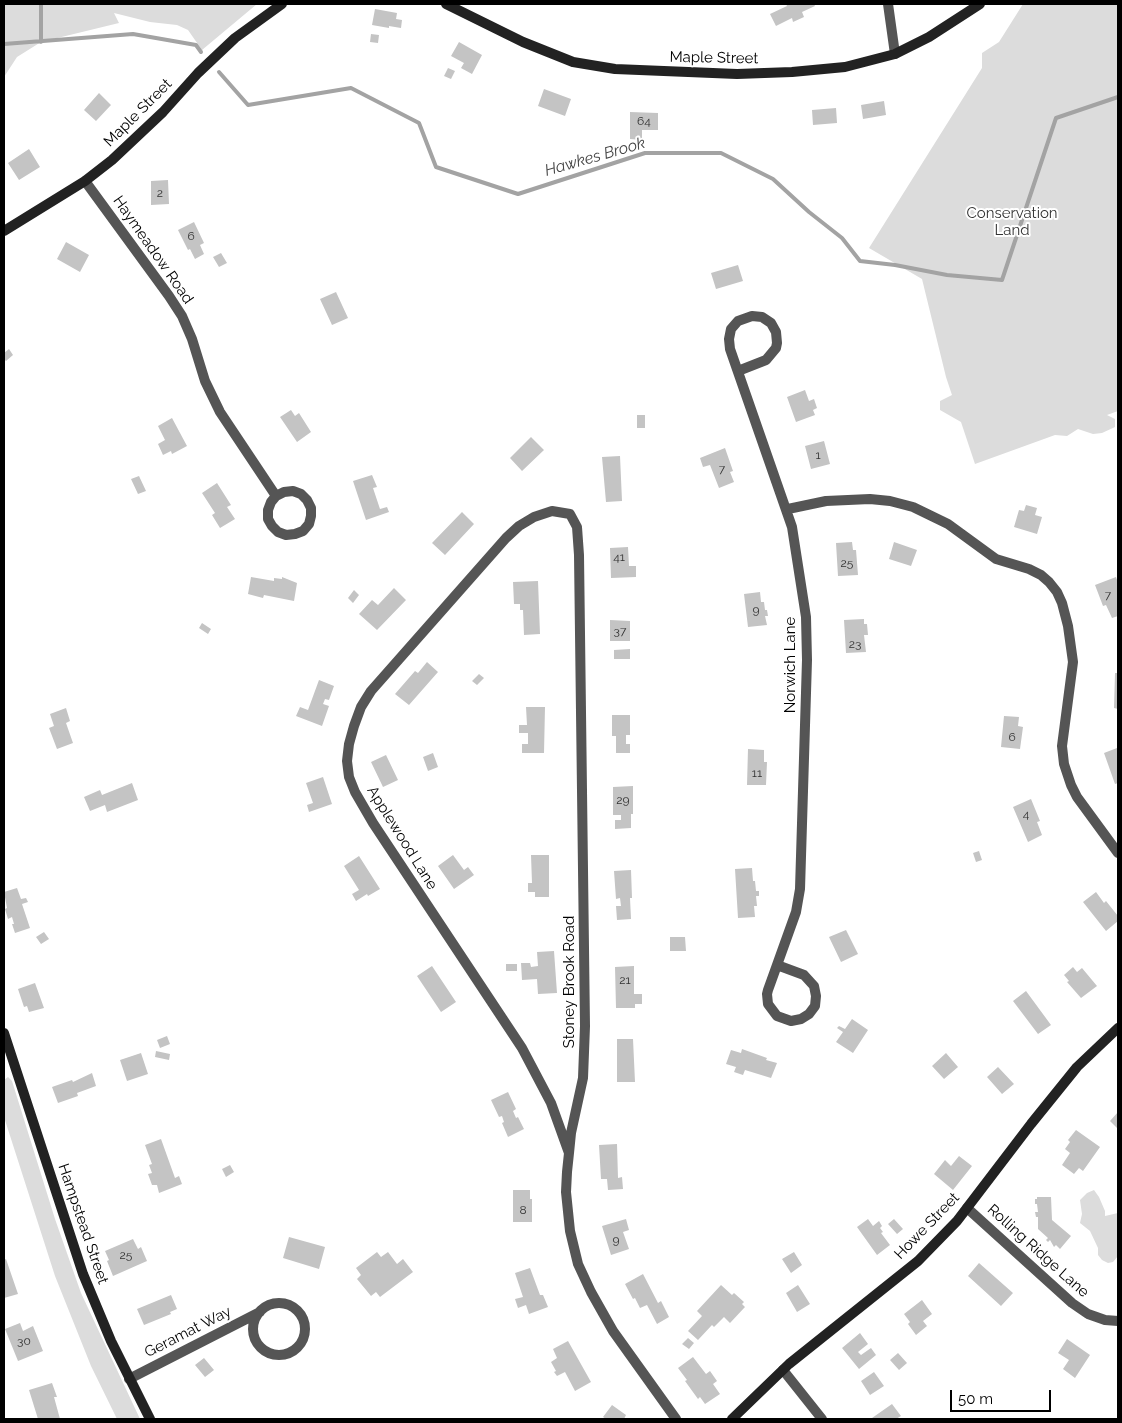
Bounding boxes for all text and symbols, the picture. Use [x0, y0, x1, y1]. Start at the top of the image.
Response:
street label: Maple Street [669, 48, 759, 68]
street label: Maple Street [100, 75, 176, 151]
house number: 64 [637, 114, 651, 128]
water label: Hawkes Brook [542, 133, 648, 181]
house number: 2 [157, 186, 163, 200]
street label: Haymeadow Road [109, 192, 197, 308]
park label: Conservation Land [966, 204, 1058, 239]
house number: 6 [187, 229, 195, 243]
house number: 1 [815, 448, 821, 462]
house number: 7 [719, 462, 725, 476]
house number: 41 [613, 550, 625, 564]
house number: 25 [841, 556, 853, 570]
house number: 7 [1105, 588, 1111, 602]
house number: 9 [752, 603, 760, 617]
street label: Norwich Lane [781, 617, 799, 713]
house number: 37 [614, 624, 626, 638]
house number: 23 [849, 637, 861, 651]
house number: 6 [1008, 730, 1016, 744]
house number: 11 [752, 766, 762, 780]
street label: Applewood Lane [363, 783, 441, 893]
house number: 29 [616, 793, 630, 807]
house number: 4 [1023, 807, 1029, 821]
street label: Stoney Brook Road [560, 916, 578, 1048]
house number: 21 [619, 973, 631, 987]
street label: Hampstead Street [54, 1161, 112, 1287]
street label: Howe Street [891, 1189, 963, 1263]
street label: Rolling Ridge Lane [984, 1201, 1092, 1301]
house number: 8 [519, 1203, 527, 1217]
house number: 9 [612, 1233, 620, 1247]
house number: 25 [120, 1248, 132, 1262]
street label: Geramat Way [142, 1302, 234, 1362]
house number: 30 [17, 1334, 31, 1348]
scale bar [952, 1380, 1053, 1412]
text: 50 m [958, 1390, 993, 1408]

